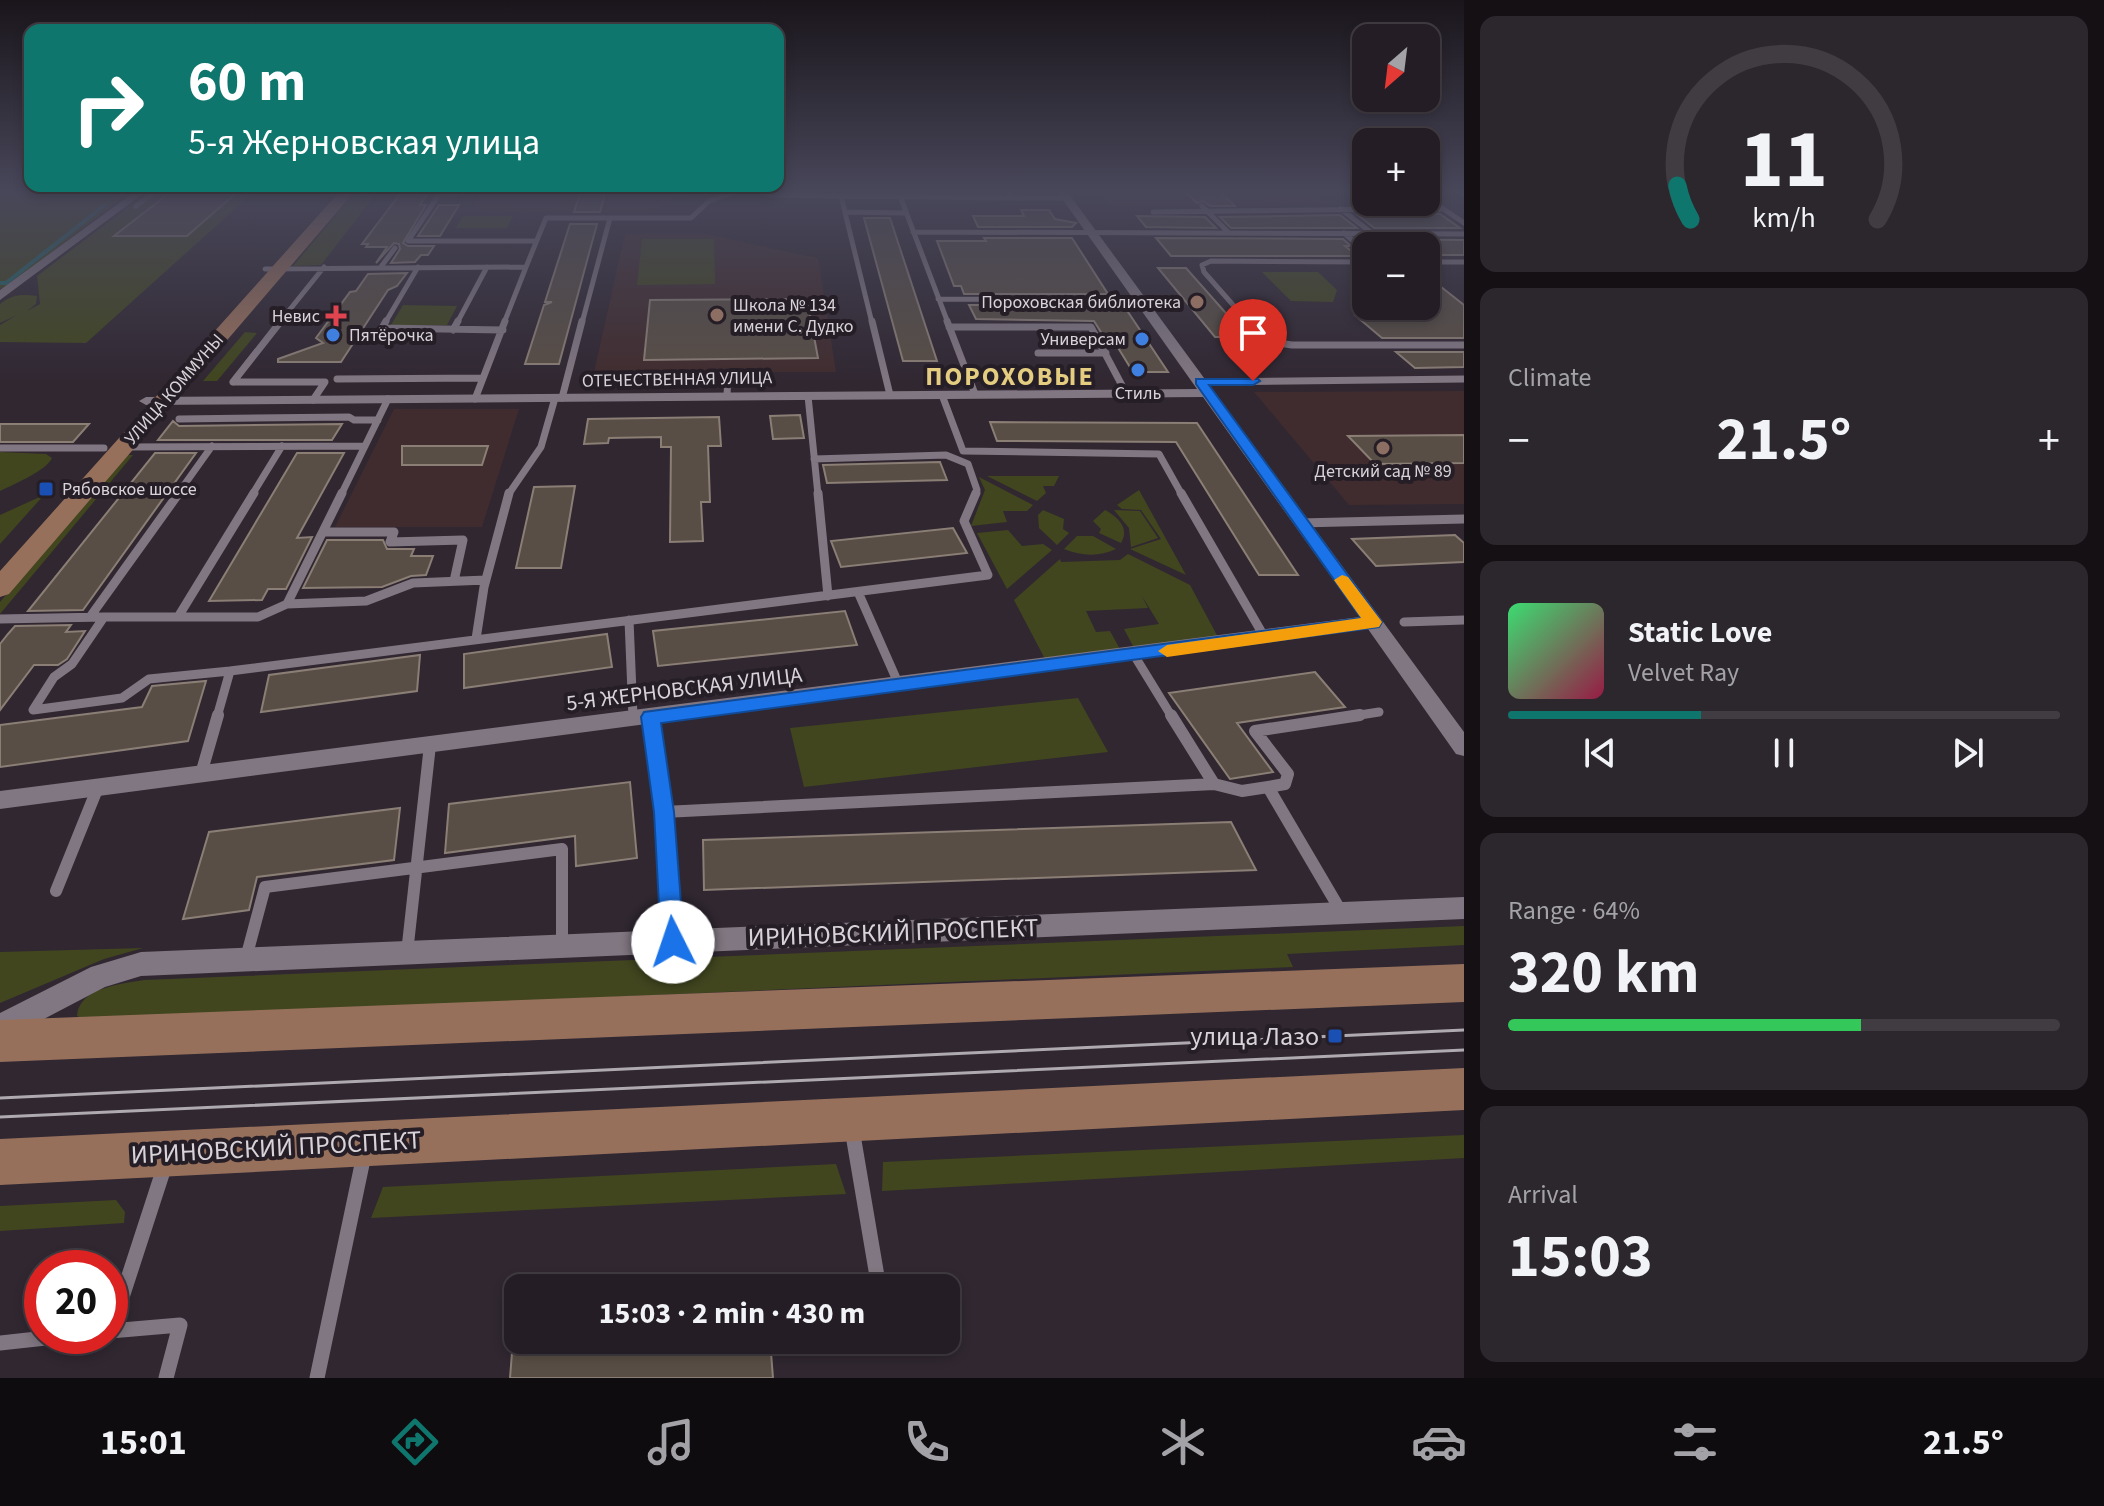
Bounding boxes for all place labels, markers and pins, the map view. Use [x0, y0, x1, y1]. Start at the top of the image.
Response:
place label: Пороховская библиотека [981, 290, 1181, 315]
place label: Школа № 134 имени С. Дудко [733, 293, 854, 339]
marker: Пороховская библиотека [1188, 293, 1206, 311]
pin [1219, 299, 1287, 381]
place label: Невис [272, 304, 320, 329]
marker: Школа № 134 имени С. Дудко [708, 306, 726, 324]
marker: Невис [327, 307, 345, 325]
place label: Пятёрочка [349, 323, 434, 348]
marker: Пятёрочка [324, 326, 342, 344]
place label: Универсам [1040, 327, 1126, 352]
marker: Универсам [1133, 330, 1151, 348]
marker: Стиль [1129, 361, 1147, 379]
place label: Стиль [1115, 381, 1161, 406]
marker: Детский сад № 89 [1374, 439, 1392, 457]
place label: Детский сад № 89 [1314, 459, 1452, 484]
place label: Рябовское шоссе [62, 477, 197, 502]
marker: Рябовское шоссе [37, 480, 55, 498]
place label: улица Лазо [1190, 1018, 1319, 1055]
marker: улица Лазо [1326, 1027, 1344, 1045]

